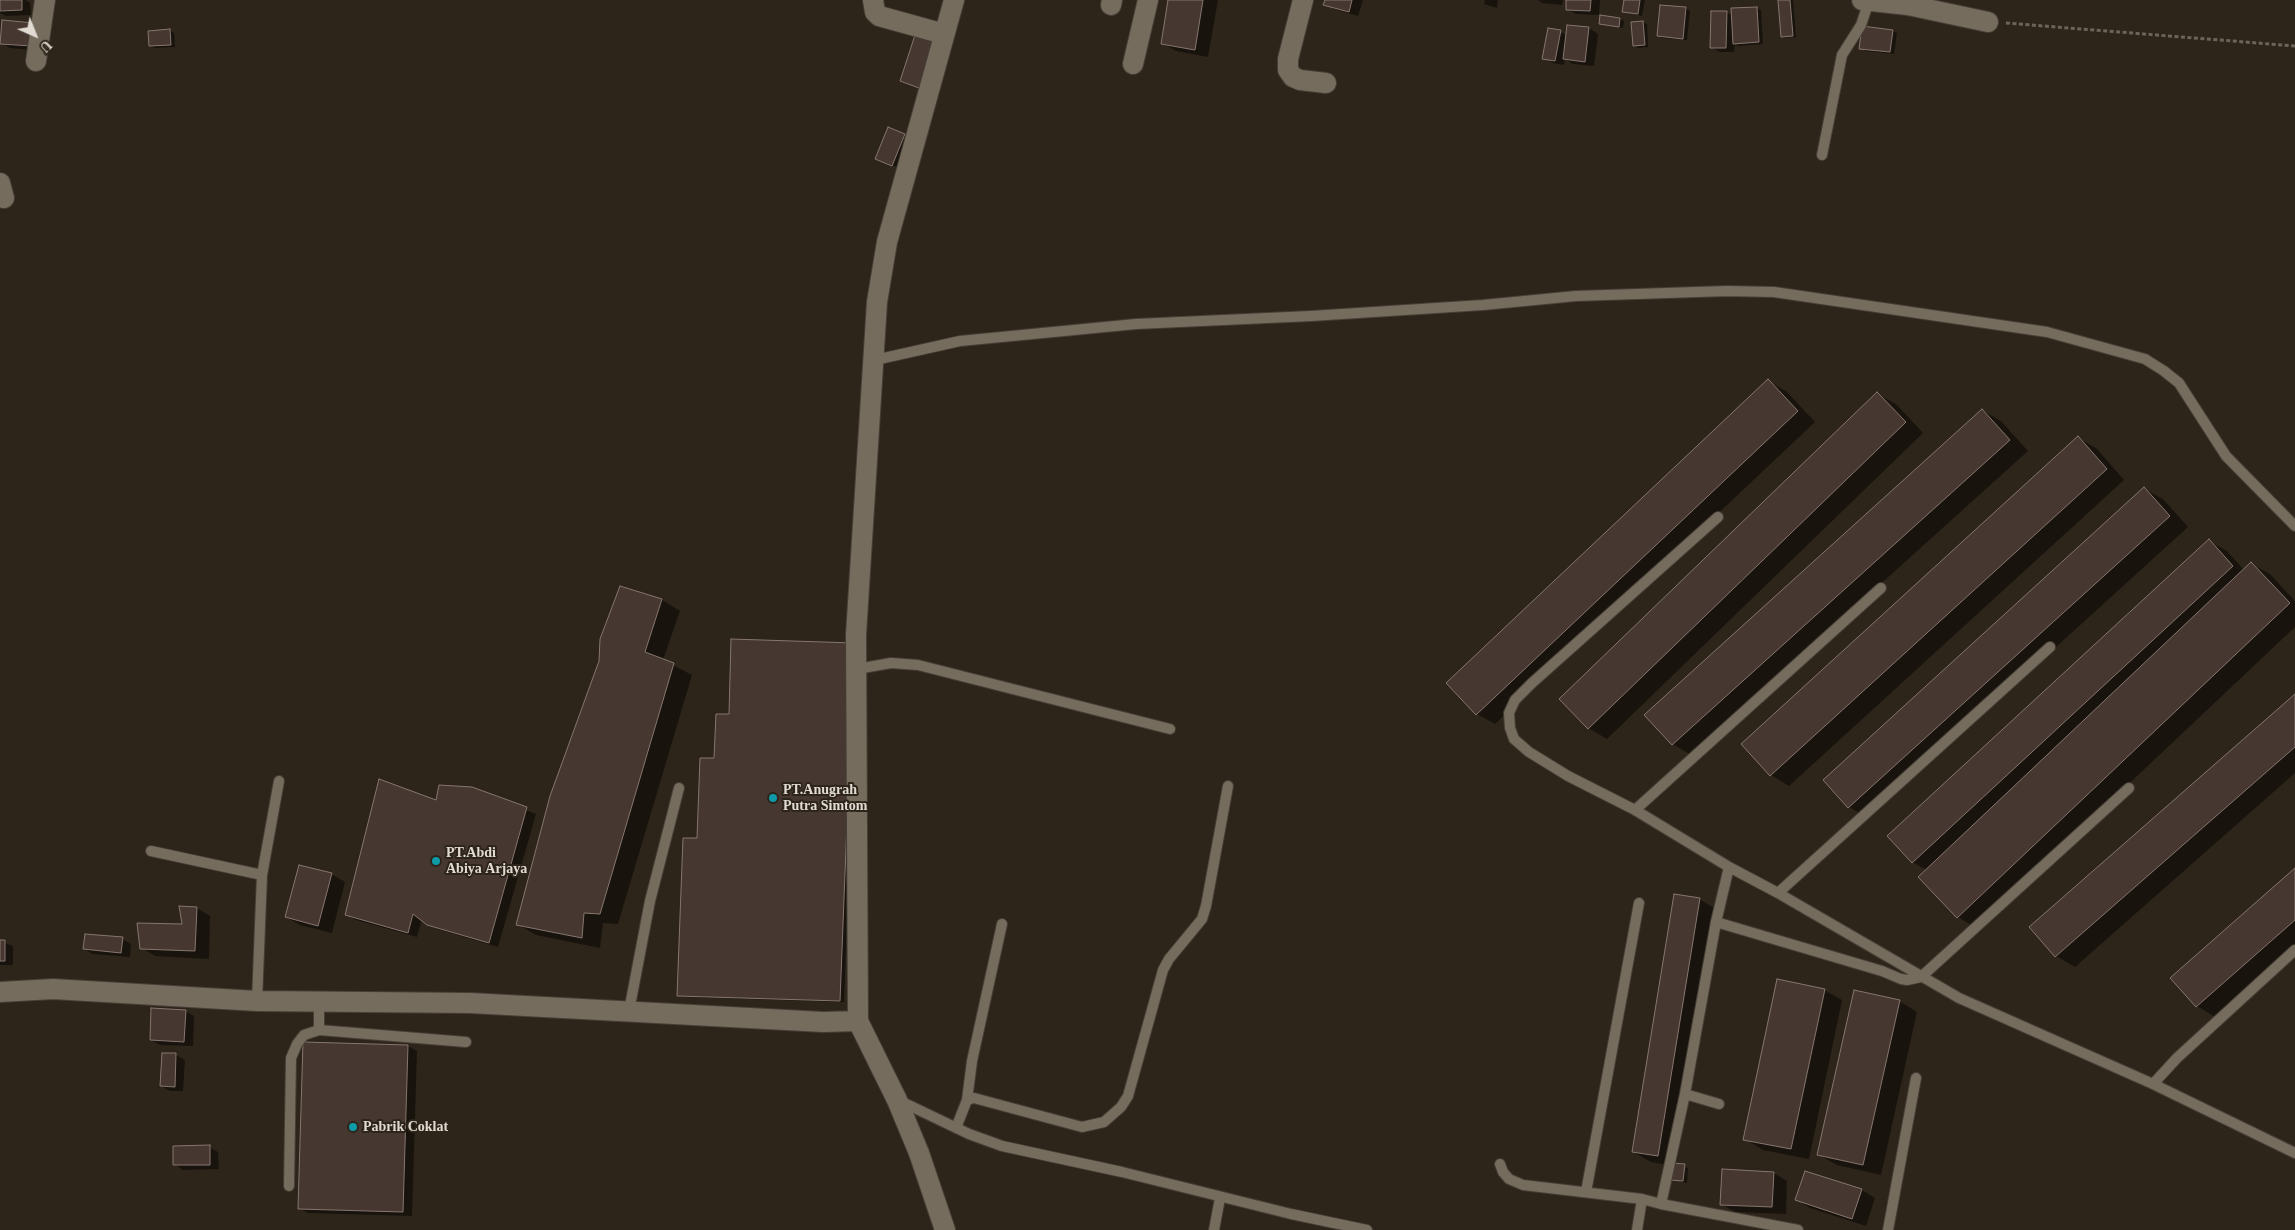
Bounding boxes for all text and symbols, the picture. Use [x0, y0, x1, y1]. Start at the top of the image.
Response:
north arrow [10, 10, 60, 60]
text: U [37, 37, 55, 55]
place label: PT.Anugrah Putra Simtom [783, 782, 867, 814]
marker: PT.Anugrah Putra Simtom [767, 792, 779, 804]
place label: PT.Abdi Abiya Arjaya [446, 845, 527, 878]
marker: PT.Abdi Abiya Arjaya [430, 855, 442, 867]
place label: Pabrik Coklat [363, 1119, 448, 1135]
marker: Pabrik Coklat [347, 1121, 359, 1133]

